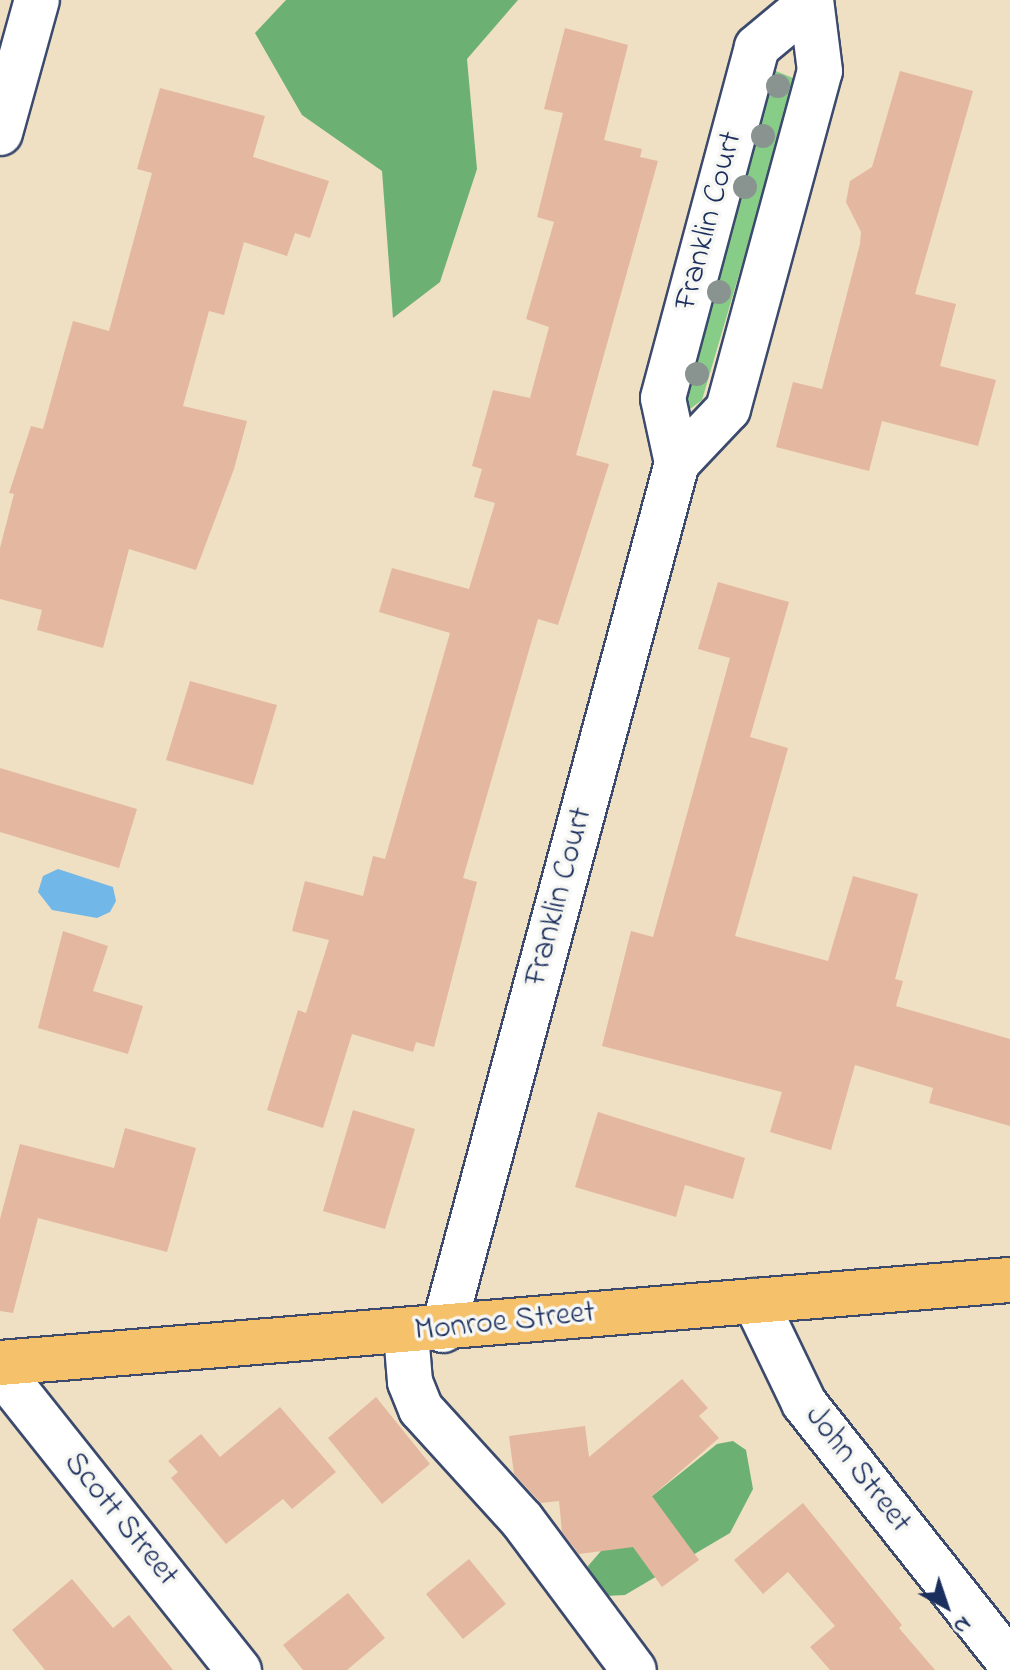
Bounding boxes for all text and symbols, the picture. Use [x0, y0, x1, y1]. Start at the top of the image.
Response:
street label: Franklin Court [668, 128, 752, 314]
street label: Franklin Court [518, 804, 602, 990]
street label: Monroe Street [413, 1294, 597, 1352]
street label: John Street [795, 1399, 919, 1541]
street label: Scott Street [54, 1445, 186, 1595]
north arrow [906, 1566, 986, 1646]
text: N [945, 1607, 977, 1641]

